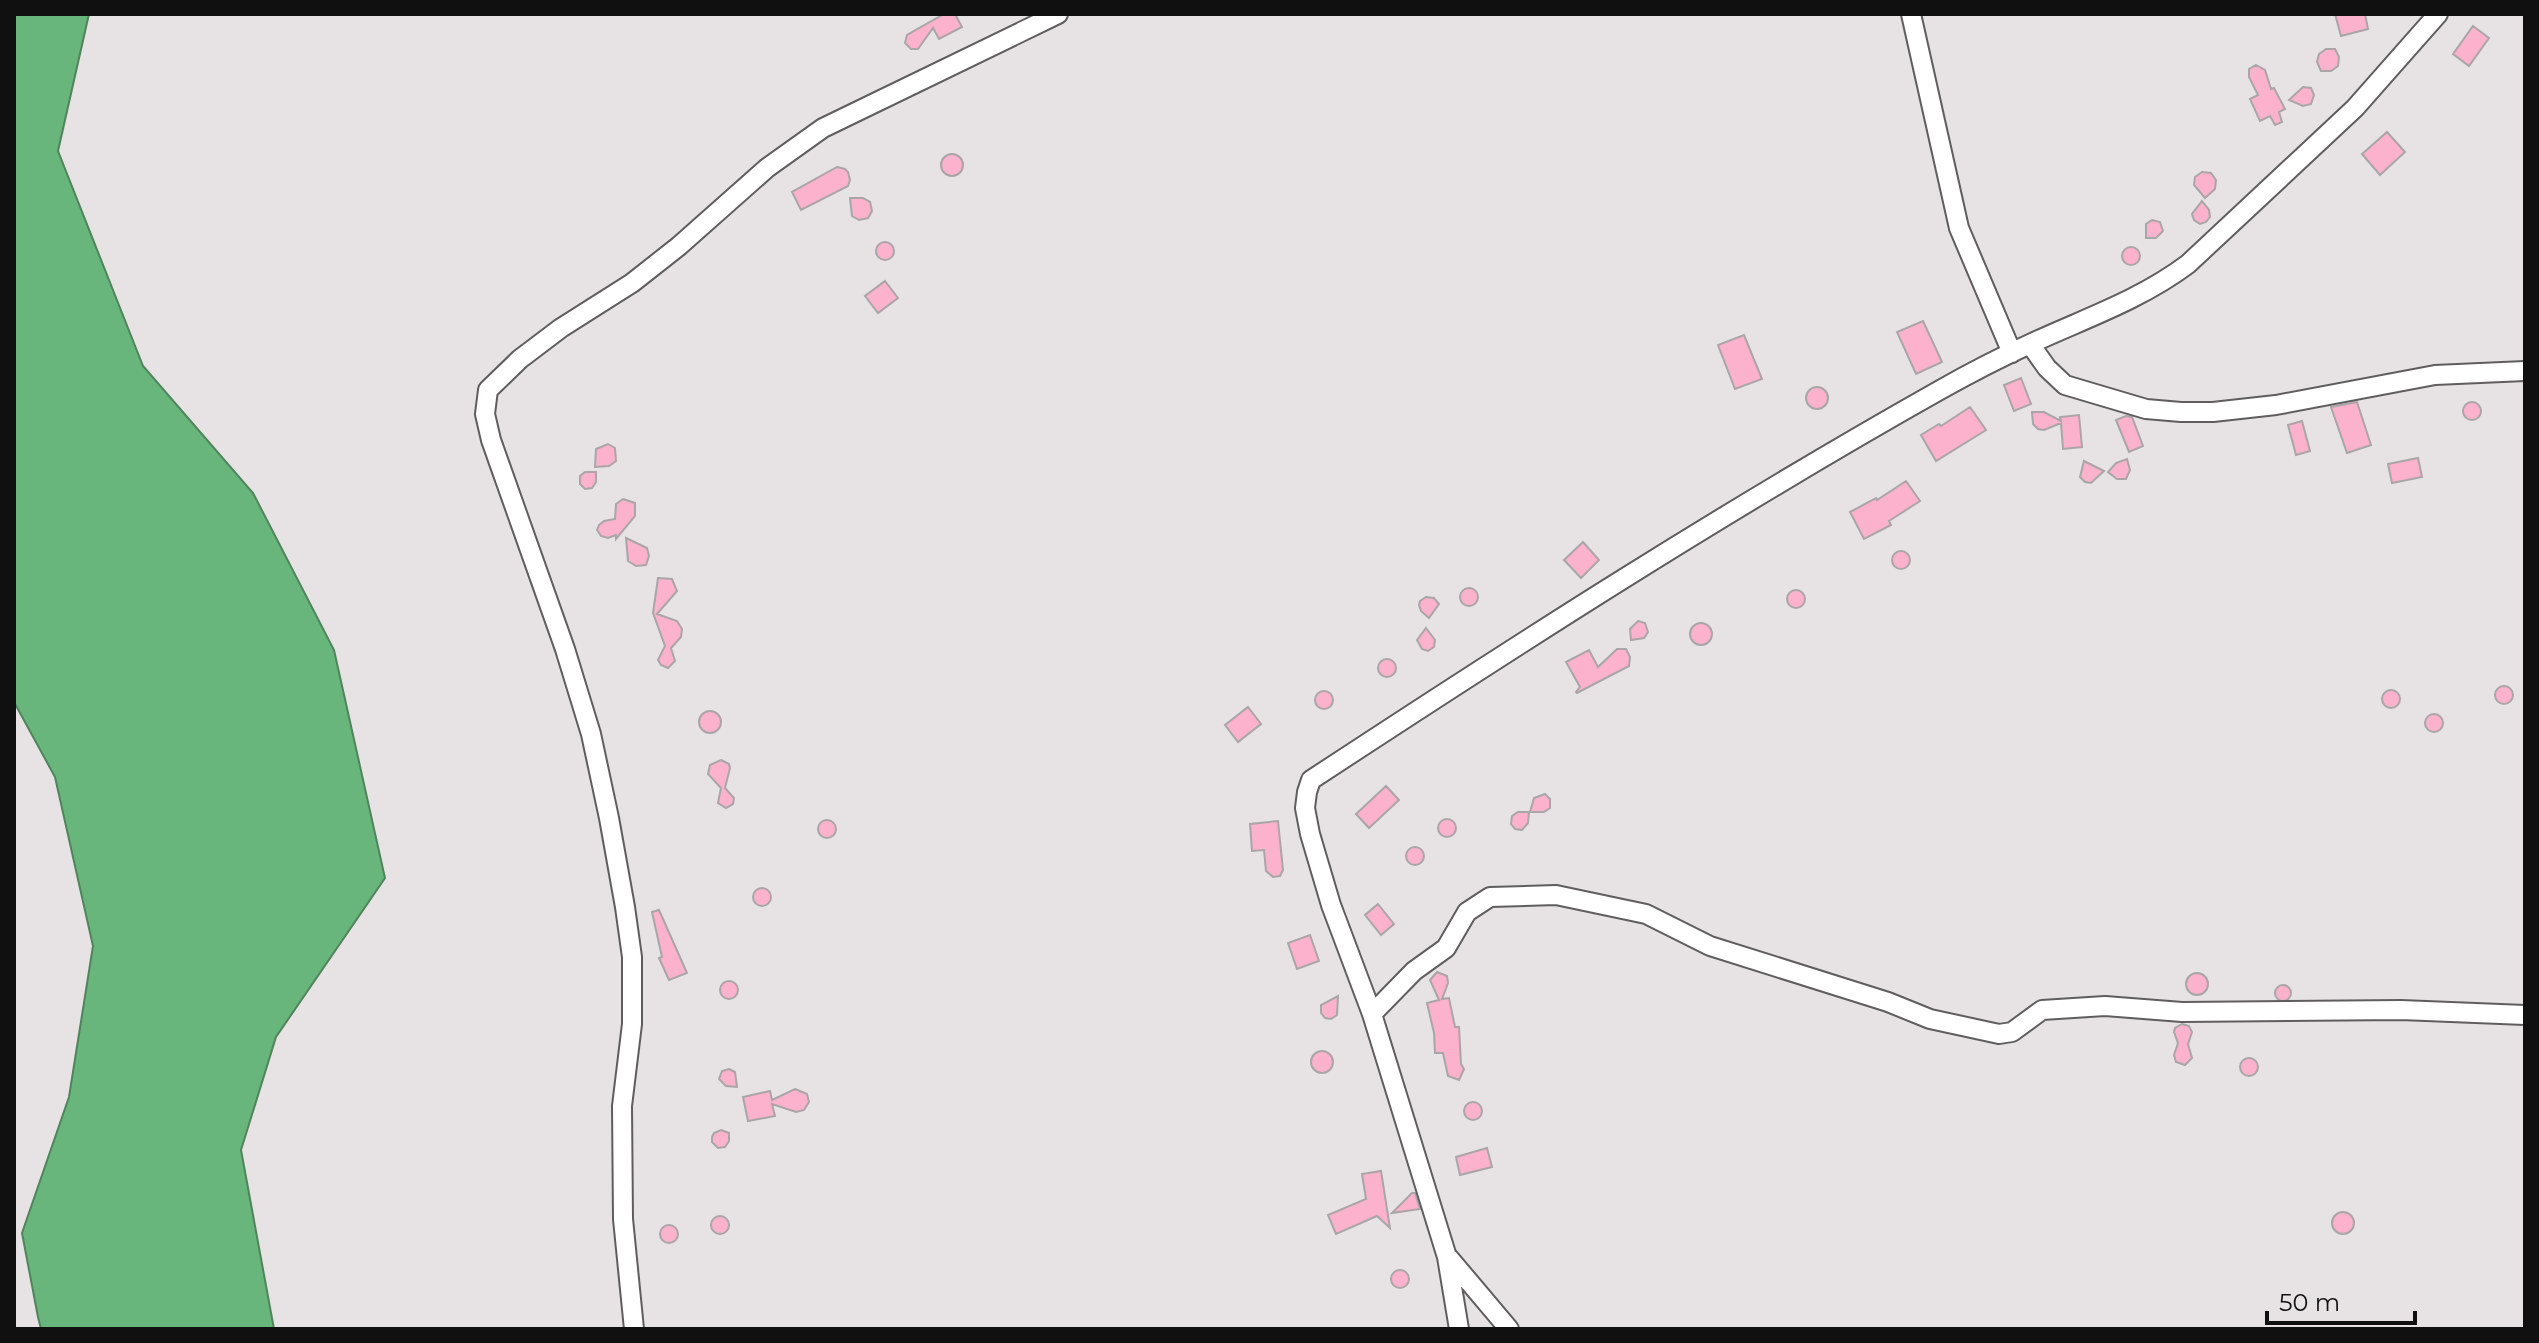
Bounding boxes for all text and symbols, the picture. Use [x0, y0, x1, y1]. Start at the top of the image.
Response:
scale bar [2267, 1275, 2415, 1325]
text: 50 m [2279, 1288, 2340, 1317]

